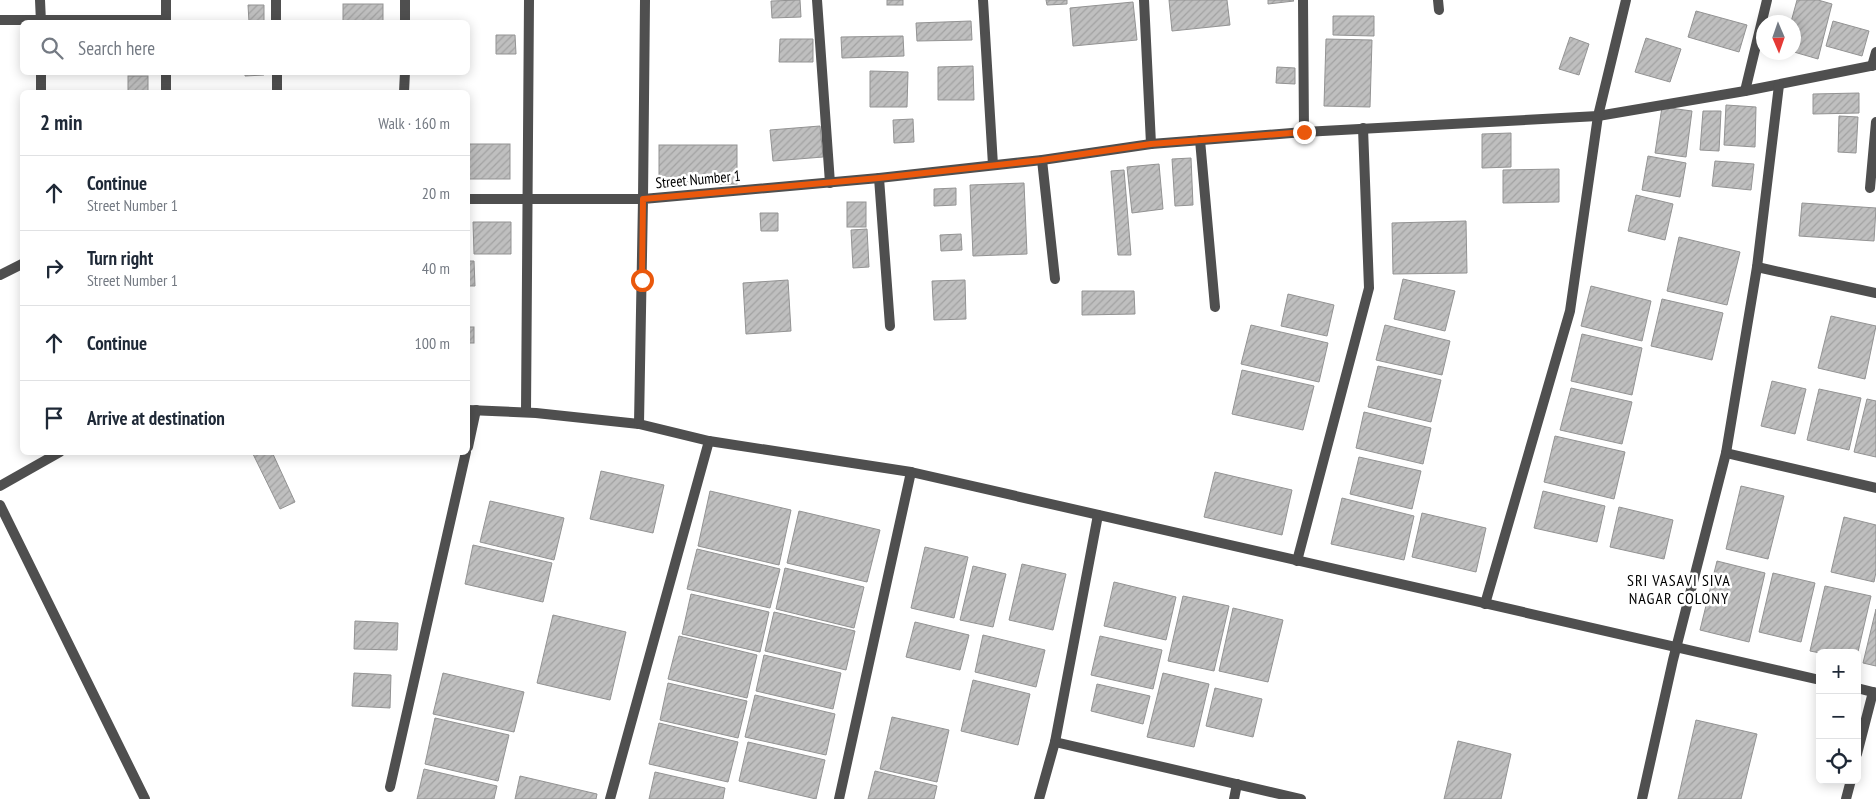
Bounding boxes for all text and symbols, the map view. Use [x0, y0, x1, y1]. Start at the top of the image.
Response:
north arrow [1756, 15, 1801, 60]
search box [20, 20, 470, 75]
icon: search [38, 34, 66, 62]
text: Search here [78, 36, 155, 60]
text: 2 min [40, 109, 82, 136]
text: Walk · 160 m [378, 113, 450, 133]
route end [1293, 121, 1316, 144]
street label: Street Number 1 [655, 166, 741, 192]
text: Continue [87, 171, 147, 195]
icon: ahead [40, 179, 68, 207]
text: 20 m [422, 183, 450, 203]
text: Street Number 1 [87, 195, 178, 215]
text: Turn right [87, 246, 153, 270]
icon: right [40, 254, 68, 282]
text: 40 m [422, 258, 450, 278]
route start [631, 269, 654, 292]
text: Street Number 1 [87, 270, 178, 290]
icon: ahead [40, 329, 68, 357]
text: Continue [87, 331, 147, 355]
text: 100 m [415, 333, 450, 353]
icon: arrive [40, 404, 68, 432]
text: Arrive at destination [87, 406, 225, 430]
district label: SRI VASAVI SIVA NAGAR COLONY [1627, 570, 1731, 608]
map controls [1816, 649, 1861, 784]
button: + [1816, 649, 1861, 694]
button: − [1816, 694, 1861, 739]
button: locate [1816, 739, 1861, 784]

